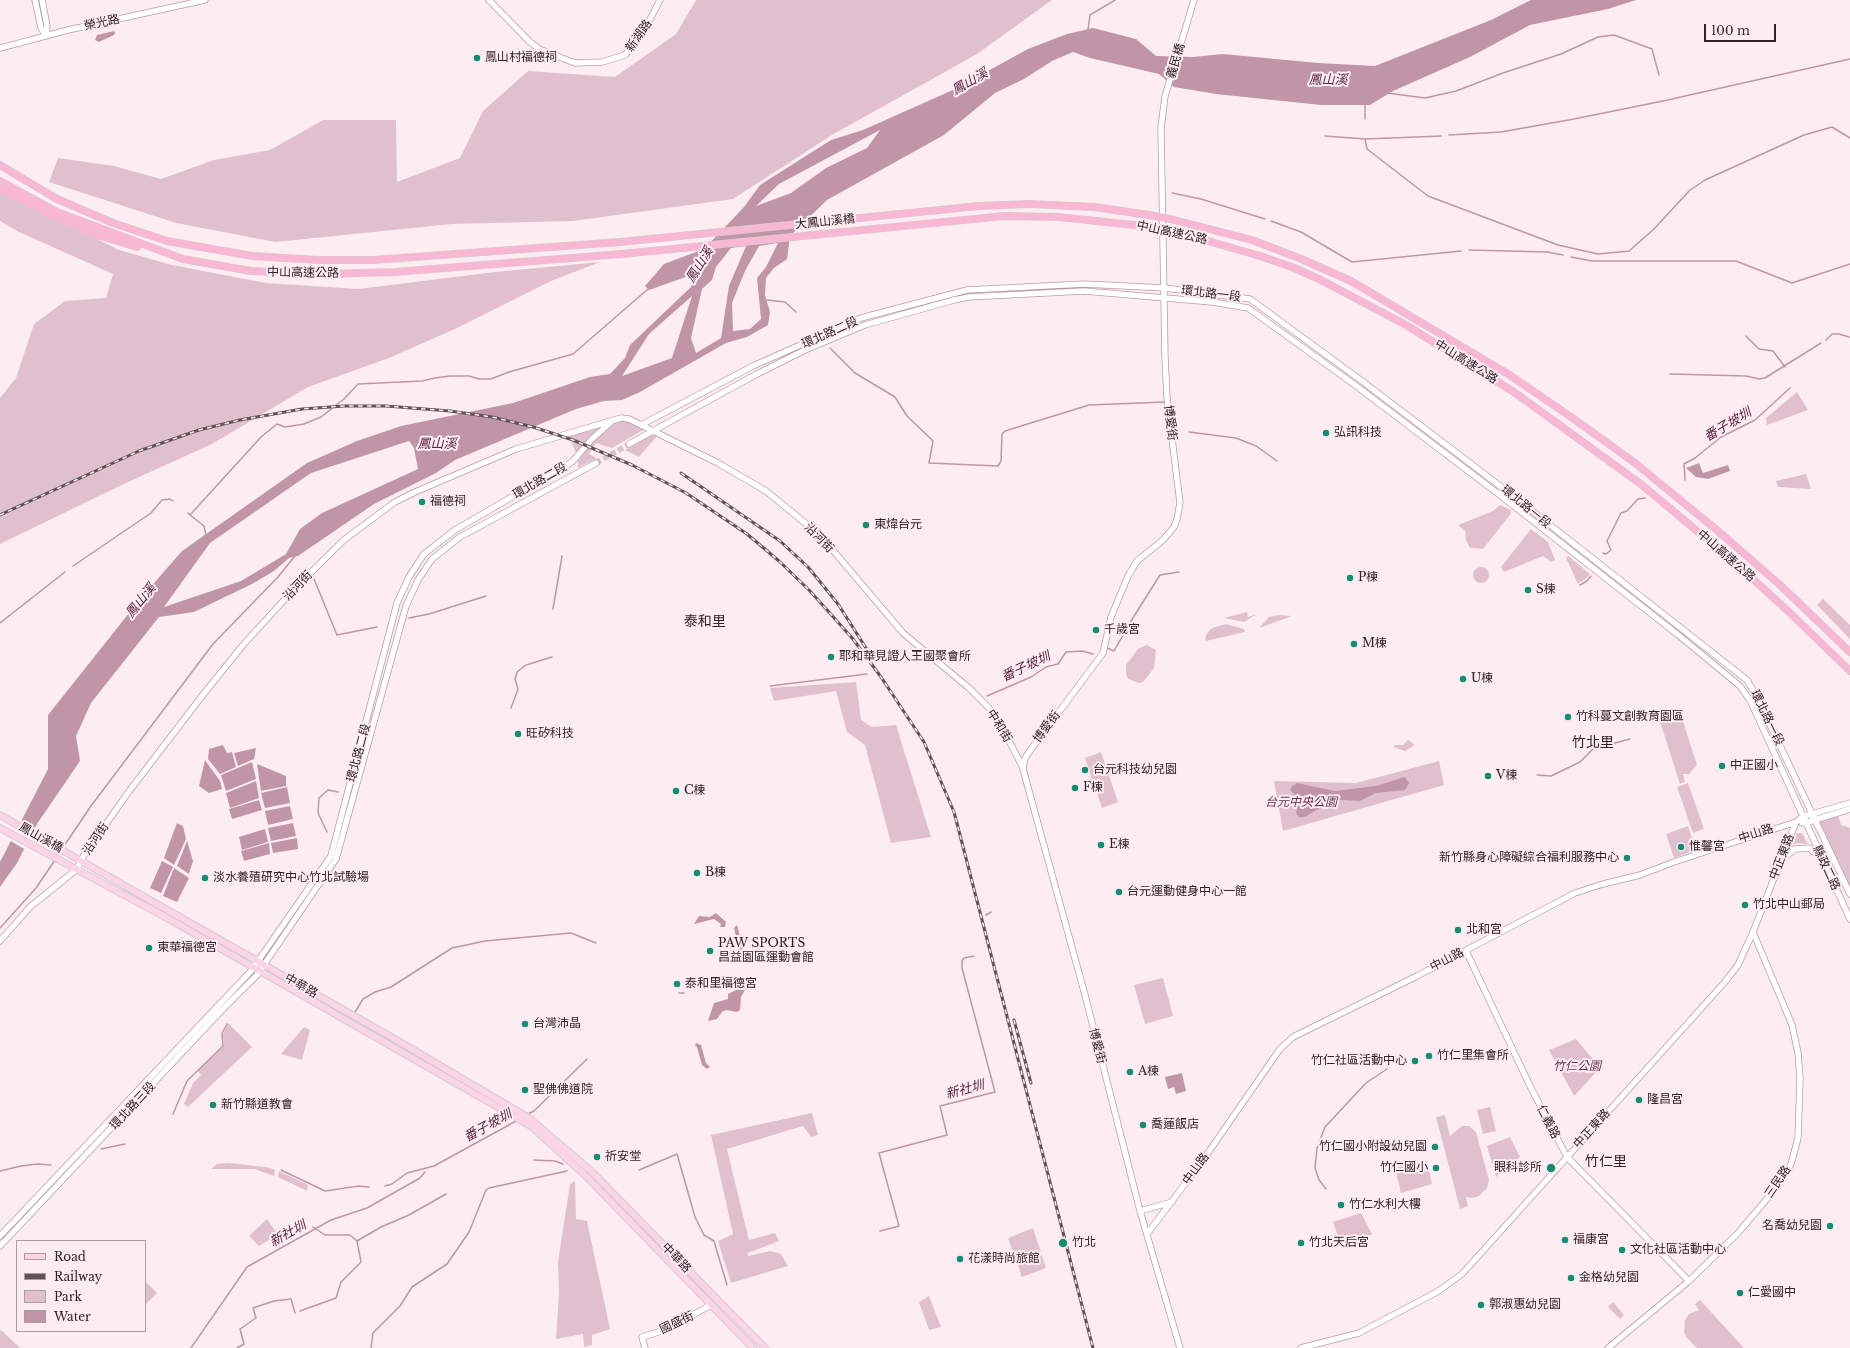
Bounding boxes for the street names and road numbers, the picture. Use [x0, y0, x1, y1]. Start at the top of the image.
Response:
street label: 榮光路 [83, 12, 121, 34]
street label: 新湖路 [623, 17, 655, 55]
street label: 義民橋 [1164, 42, 1188, 80]
street label: 大鳳山溪橋 [794, 212, 856, 232]
street label: 中山高速公路 [1135, 218, 1209, 248]
street label: 中山高速公路 [267, 265, 339, 281]
street label: 環北路一段 [1180, 283, 1242, 305]
street label: 環北路二段 [800, 314, 860, 352]
street label: 中山高速公路 [1432, 337, 1500, 387]
street label: 博愛街 [1161, 404, 1179, 442]
street label: 環北路二段 [510, 460, 570, 502]
street label: 環北路一段 [1498, 483, 1554, 531]
street label: 沿河街 [801, 520, 837, 556]
street label: 中山高速公路 [1694, 527, 1758, 585]
street label: 沿河街 [280, 568, 316, 604]
street label: 環北路一段 [1747, 688, 1787, 748]
street label: 中和街 [983, 707, 1015, 745]
street label: 博愛街 [1030, 708, 1064, 746]
street label: 環北路二段 [344, 722, 374, 784]
street label: 鳳山溪橋 [17, 820, 65, 856]
street label: 沿河街 [80, 820, 112, 858]
street label: 中山路 [1737, 822, 1775, 846]
street label: 中正東路 [1767, 832, 1797, 882]
street label: 縣政二路 [1809, 843, 1843, 893]
street label: 中山路 [1428, 945, 1466, 975]
street label: 中華路 [282, 971, 320, 1001]
street label: 博愛街 [1086, 1027, 1108, 1065]
street label: 環北路三段 [107, 1079, 159, 1133]
street label: 仁義路 [1533, 1103, 1563, 1141]
street label: 中正東路 [1571, 1106, 1613, 1152]
street label: 中山路 [1180, 1150, 1212, 1188]
street label: 三民路 [1762, 1163, 1794, 1201]
street label: 中華路 [658, 1240, 694, 1276]
street label: 國盛街 [658, 1309, 696, 1337]

